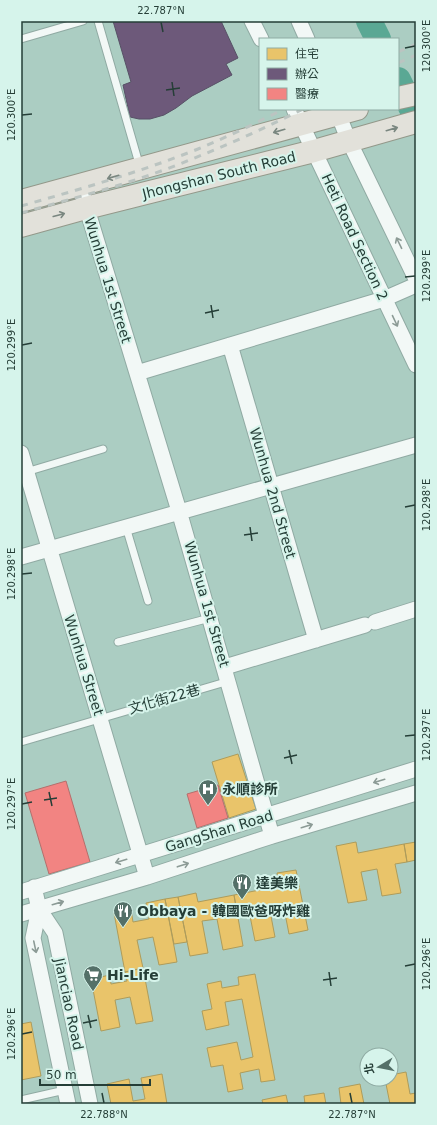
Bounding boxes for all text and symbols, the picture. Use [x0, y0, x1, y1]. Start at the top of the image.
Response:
text: 22.787°N [137, 5, 185, 16]
text: 120.300°E [421, 20, 432, 72]
legend [259, 38, 399, 110]
text: 住宅 [295, 47, 319, 61]
text: 辦公 [295, 67, 319, 81]
text: 醫療 [295, 87, 319, 101]
text: 120.300°E [6, 89, 17, 141]
one-way arrow [386, 125, 399, 132]
one-way arrow [273, 128, 286, 135]
street label: Jhongshan South Road [140, 148, 297, 202]
street label: Heti Road Section 2 [319, 171, 391, 303]
one-way arrow [107, 174, 120, 181]
one-way arrow [52, 211, 65, 218]
street label: Wunhua 1st Street [81, 215, 135, 345]
one-way arrow [395, 238, 402, 250]
text: 120.299°E [421, 250, 432, 302]
one-way arrow [392, 315, 399, 327]
text: 120.299°E [6, 319, 17, 371]
street label: Wunhua 2nd Street [247, 426, 300, 561]
text: 120.298°E [421, 479, 432, 531]
street label: Wunhua 1st Street [181, 539, 233, 669]
text: 120.298°E [6, 548, 17, 600]
street label: Wunhua Street [61, 613, 107, 718]
street label: 文化街22巷 [126, 681, 202, 717]
text: 120.297°E [421, 709, 432, 761]
text: 120.297°E [6, 778, 17, 830]
hospital icon: 永順診所 [197, 778, 219, 806]
one-way arrow [372, 778, 385, 785]
place label: 永順診所 [222, 781, 278, 797]
street label: GangShan Road [163, 807, 275, 855]
one-way arrow [300, 822, 313, 829]
one-way arrow [115, 858, 128, 865]
one-way arrow [176, 861, 188, 869]
restaurant icon: 達美樂 [231, 872, 253, 900]
place label: 達美樂 [256, 875, 298, 891]
one-way arrow [52, 899, 65, 906]
restaurant icon: Obbaya - 韓國歐爸呀炸雞 [112, 900, 134, 928]
place label: Obbaya - 韓國歐爸呀炸雞 [137, 903, 310, 919]
text: 120.296°E [421, 938, 432, 990]
one-way arrow [31, 940, 39, 953]
street label: Jianciao Road [51, 955, 87, 1052]
supermarket icon: Hi-Life [82, 964, 104, 992]
place label: Hi-Life [107, 967, 159, 983]
text: 120.296°E [6, 1008, 17, 1060]
north arrow [359, 1047, 399, 1087]
scale bar [40, 1061, 150, 1087]
text: 北 [362, 1062, 377, 1075]
text: 50 m [46, 1068, 77, 1082]
text: 22.788°N [80, 1109, 128, 1120]
text: 22.787°N [328, 1109, 376, 1120]

